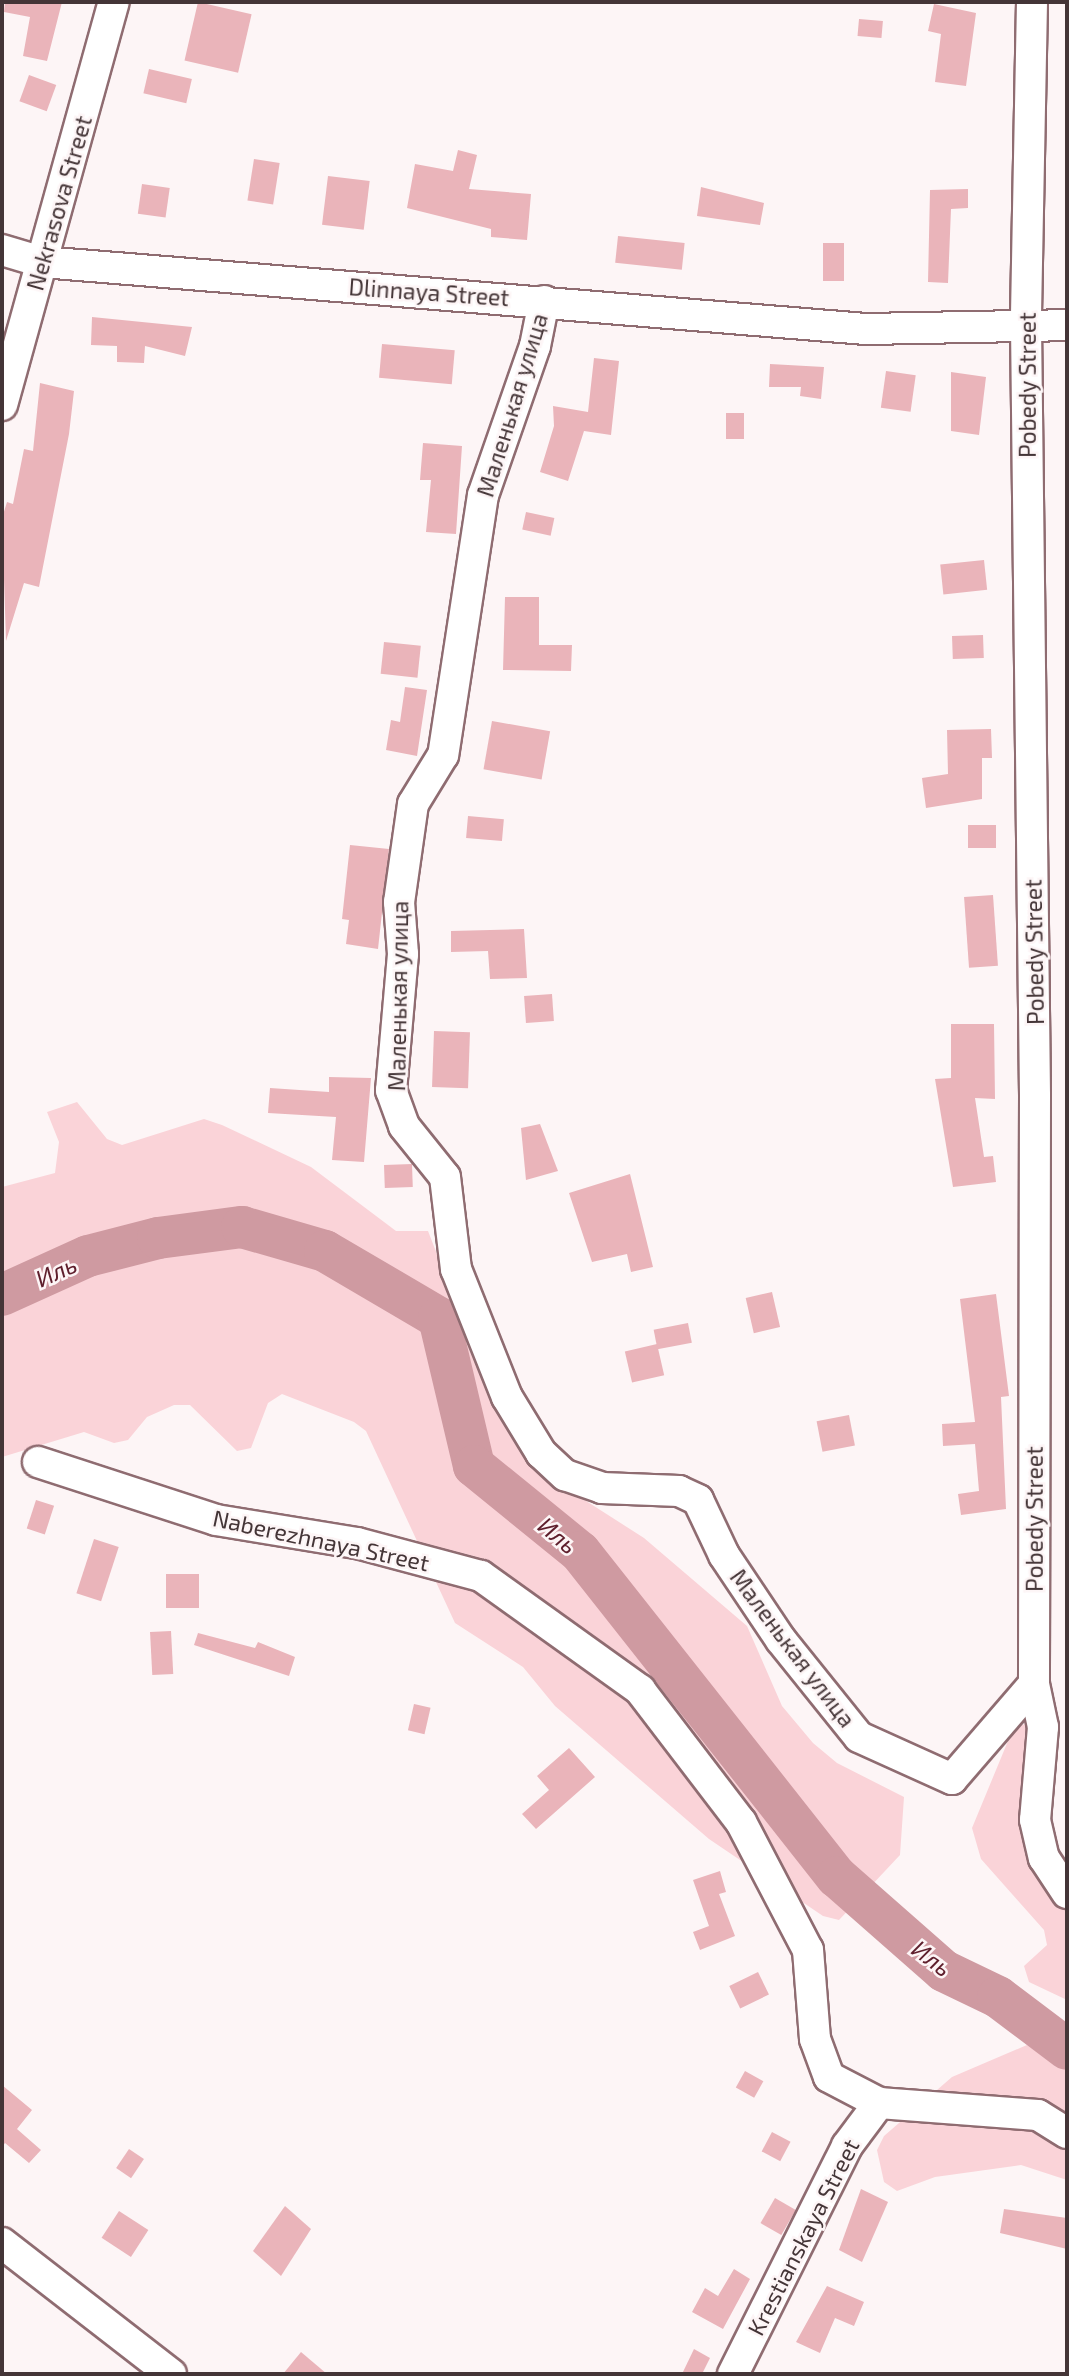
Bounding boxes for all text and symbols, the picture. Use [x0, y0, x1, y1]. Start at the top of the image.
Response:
street label: Nekrasova Street [21, 112, 97, 294]
street label: Dlinnaya Street [348, 273, 510, 311]
street label: Маленькая улица [471, 310, 553, 500]
street label: Pobedy Street [1013, 312, 1041, 458]
street label: Pobedy Street [1019, 879, 1049, 1025]
street label: Маленькая улица [383, 901, 413, 1091]
water label: Иль [31, 1249, 81, 1293]
street label: Pobedy Street [1020, 1446, 1048, 1592]
street label: Naberezhnaya Street [210, 1504, 432, 1576]
water label: Иль [533, 1510, 583, 1560]
street label: Маленькая улица [725, 1564, 861, 1732]
water label: Иль [906, 1934, 958, 1982]
street label: Krestianskaya Street [742, 2134, 864, 2340]

